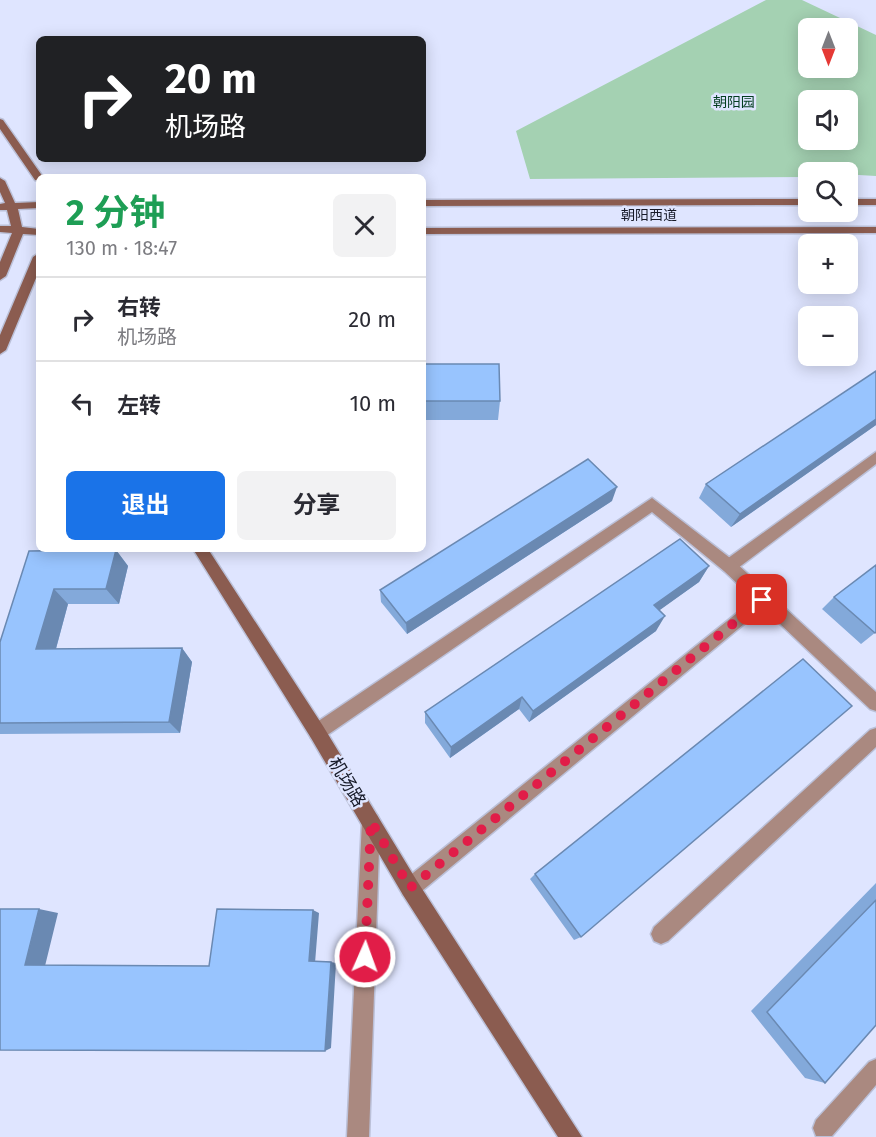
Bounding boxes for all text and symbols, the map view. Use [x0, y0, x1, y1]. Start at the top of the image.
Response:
north arrow [798, 18, 858, 78]
map controls [798, 18, 858, 366]
text: 20 m [165, 54, 257, 104]
icon: right [66, 60, 144, 138]
button: sound [798, 90, 858, 150]
park label: 朝阳园 [713, 94, 755, 111]
text: 机场路 [165, 111, 246, 143]
button: search [798, 162, 858, 222]
text: 2 分钟 [66, 191, 165, 235]
button: close [333, 194, 396, 257]
street label: 朝阳西道 [621, 207, 677, 224]
button: + [798, 234, 858, 294]
text: 130 m · 18:47 [66, 236, 177, 260]
text: 右转 [117, 294, 161, 321]
icon: right [66, 303, 99, 336]
text: 20 m [348, 306, 396, 333]
button: − [798, 306, 858, 366]
text: 机场路 [117, 325, 177, 349]
icon: left [66, 387, 99, 420]
text: 10 m [350, 390, 396, 417]
text: 左转 [117, 392, 161, 419]
button: 退出 [66, 471, 225, 540]
button: 分享 [237, 471, 396, 540]
pin [736, 574, 787, 625]
icon: arrive [745, 583, 778, 616]
street label: 机场路 [324, 753, 370, 811]
position arrow [333, 925, 397, 989]

